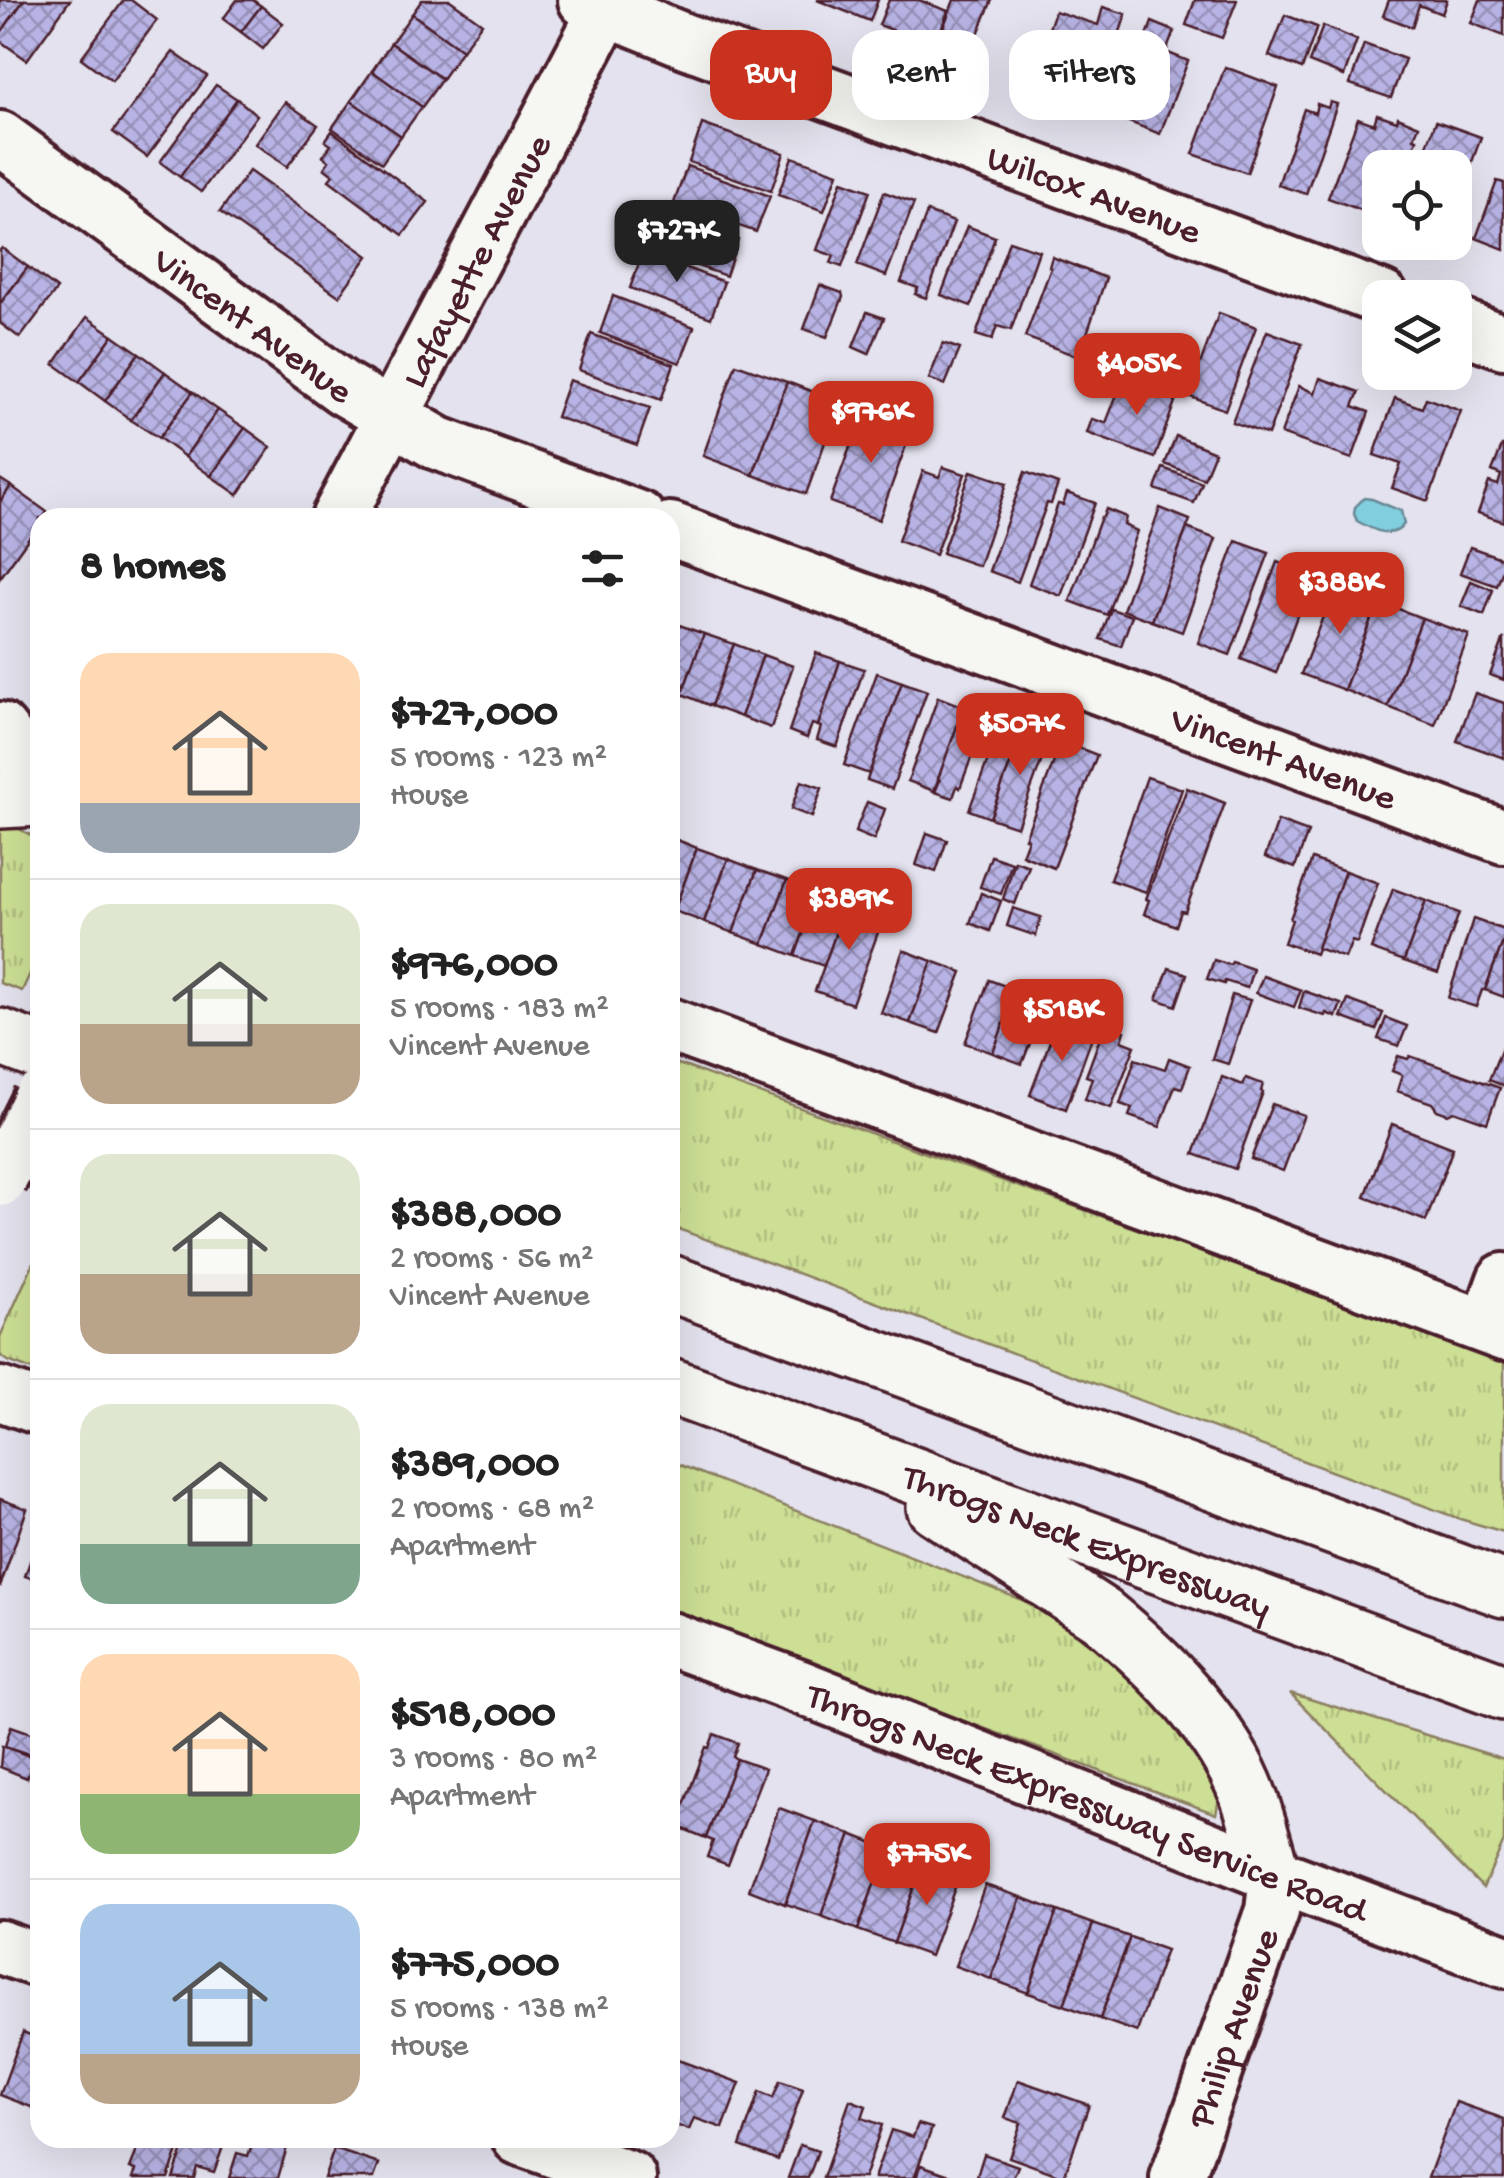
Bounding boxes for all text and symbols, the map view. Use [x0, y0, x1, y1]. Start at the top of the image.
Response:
chip: Buy [710, 30, 832, 120]
chip: Rent [852, 30, 989, 120]
chip: Filters [1009, 30, 1170, 120]
street label: Lafayette Avenue [395, 128, 564, 397]
street label: Wilcox Avenue [980, 138, 1206, 257]
map controls [1362, 150, 1472, 390]
button: locate [1362, 150, 1472, 260]
pin: $727K [607, 200, 747, 285]
text: $727K [637, 213, 717, 251]
street label: Vincent Avenue [142, 240, 360, 416]
button: layers [1362, 280, 1472, 390]
pin: $405K [1067, 333, 1207, 418]
text: $405K [1096, 346, 1178, 384]
pin: $976K [801, 381, 941, 466]
text: $976K [831, 394, 911, 432]
icon: filters [575, 541, 630, 596]
text: 8 homes [80, 544, 224, 593]
pin: $388K [1270, 552, 1410, 637]
text: $388K [1298, 565, 1382, 603]
text: $727,000 [390, 691, 558, 740]
icon: home [160, 693, 280, 813]
pin: $507K [950, 693, 1090, 778]
street label: Vincent Avenue [1163, 700, 1401, 823]
text: $507K [978, 706, 1062, 744]
text: 5 rooms · 123 m² [390, 740, 607, 778]
text: House [390, 778, 468, 816]
pin: $389K [779, 868, 919, 953]
text: $389K [808, 881, 890, 919]
text: $976,000 [390, 942, 558, 991]
icon: home [160, 944, 280, 1064]
pin: $518K [992, 979, 1132, 1064]
text: 5 rooms · 183 m² [390, 991, 609, 1029]
text: $518K [1022, 992, 1102, 1030]
text: Vincent Avenue [390, 1029, 589, 1067]
text: $388,000 [390, 1192, 561, 1241]
icon: home [160, 1194, 280, 1314]
text: 2 rooms · 56 m² [390, 1241, 594, 1279]
text: Vincent Avenue [390, 1279, 589, 1317]
text: $389,000 [390, 1442, 559, 1491]
icon: home [160, 1444, 280, 1564]
street label: Throgs Neck Expressway [894, 1457, 1276, 1633]
text: 2 rooms · 68 m² [390, 1491, 594, 1529]
text: Apartment [390, 1529, 534, 1567]
street label: Throgs Neck Expressway Service Road [797, 1675, 1375, 1937]
text: $518,000 [390, 1692, 556, 1741]
icon: home [160, 1694, 280, 1814]
text: 3 rooms · 80 m² [390, 1741, 597, 1779]
text: Apartment [390, 1779, 534, 1817]
pin: $775K [857, 1823, 997, 1908]
text: $775K [886, 1836, 968, 1874]
street label: Philip Avenue [1180, 1923, 1292, 2136]
text: $775,000 [390, 1942, 559, 1991]
icon: home [160, 1944, 280, 2064]
text: 5 rooms · 138 m² [390, 1991, 609, 2029]
text: House [390, 2029, 468, 2067]

